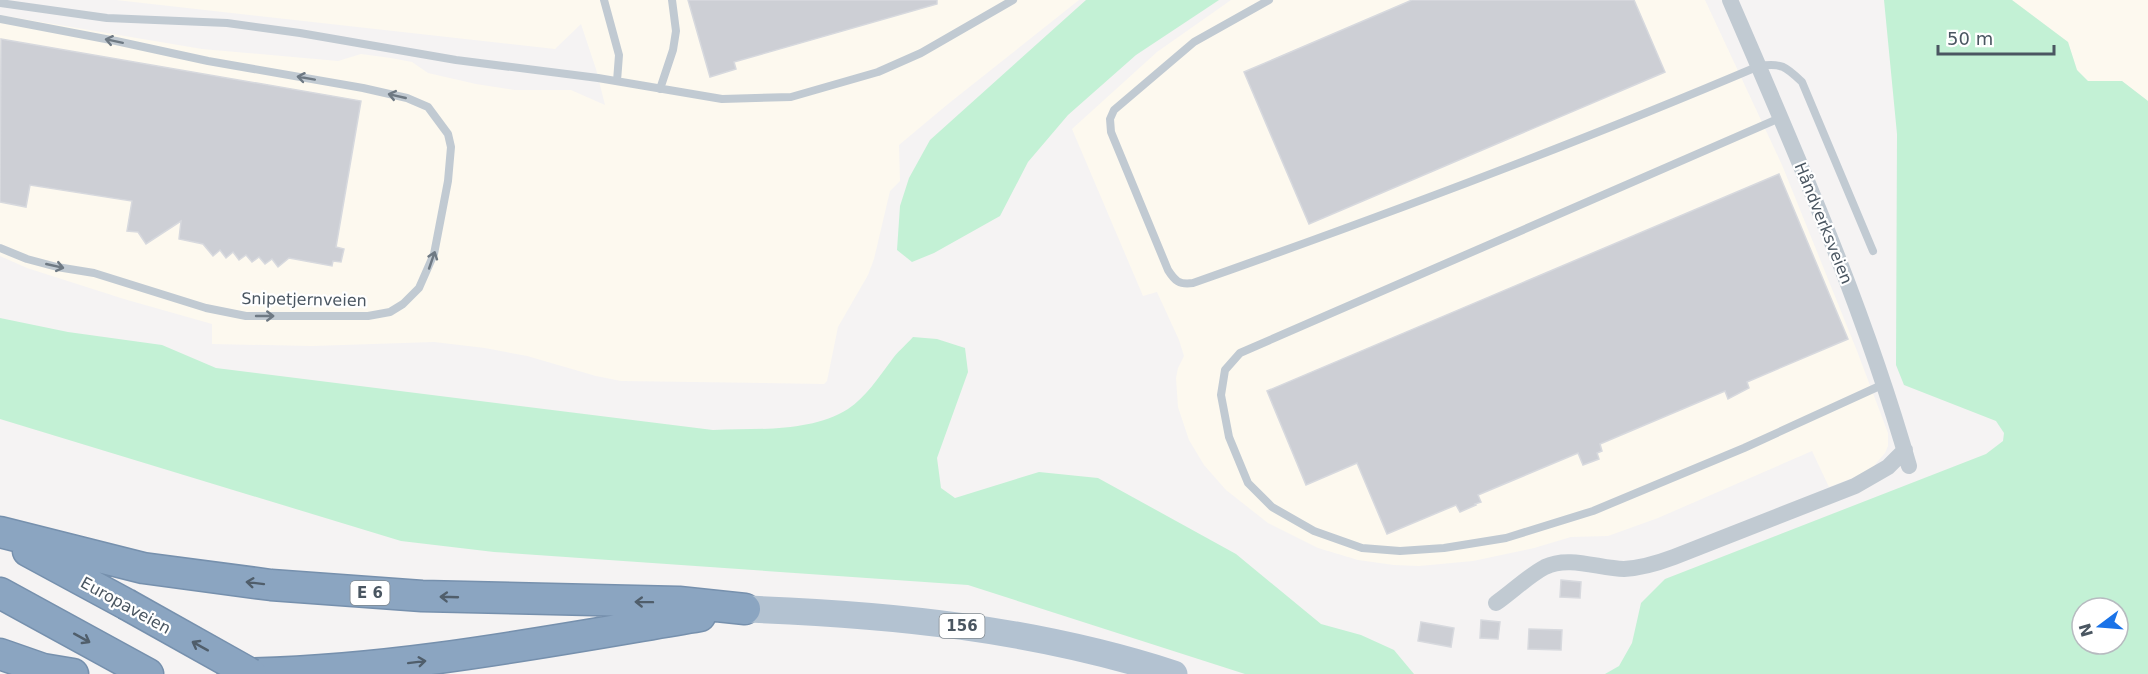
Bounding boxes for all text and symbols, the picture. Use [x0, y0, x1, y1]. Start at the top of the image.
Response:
scale bar [1938, 18, 2054, 56]
text: 50 m [1947, 28, 1993, 49]
one-way arrow [105, 34, 124, 46]
one-way arrow [296, 72, 316, 83]
one-way arrow [388, 89, 407, 101]
street label: Håndverksveien [1790, 160, 1857, 287]
one-way arrow [427, 251, 438, 270]
one-way arrow [45, 261, 64, 273]
street label: Snipetjernveien [241, 289, 367, 310]
one-way arrow [254, 310, 274, 322]
street label: Europaveien [77, 573, 174, 638]
one-way arrow [246, 577, 265, 588]
road number: E 6 [350, 581, 389, 605]
one-way arrow [440, 591, 460, 603]
one-way arrow [635, 596, 655, 607]
north arrow [2070, 596, 2130, 656]
road number: 156 [940, 614, 984, 638]
text: N [2075, 621, 2097, 639]
one-way arrow [73, 632, 90, 644]
one-way arrow [192, 639, 209, 651]
one-way arrow [407, 656, 427, 667]

